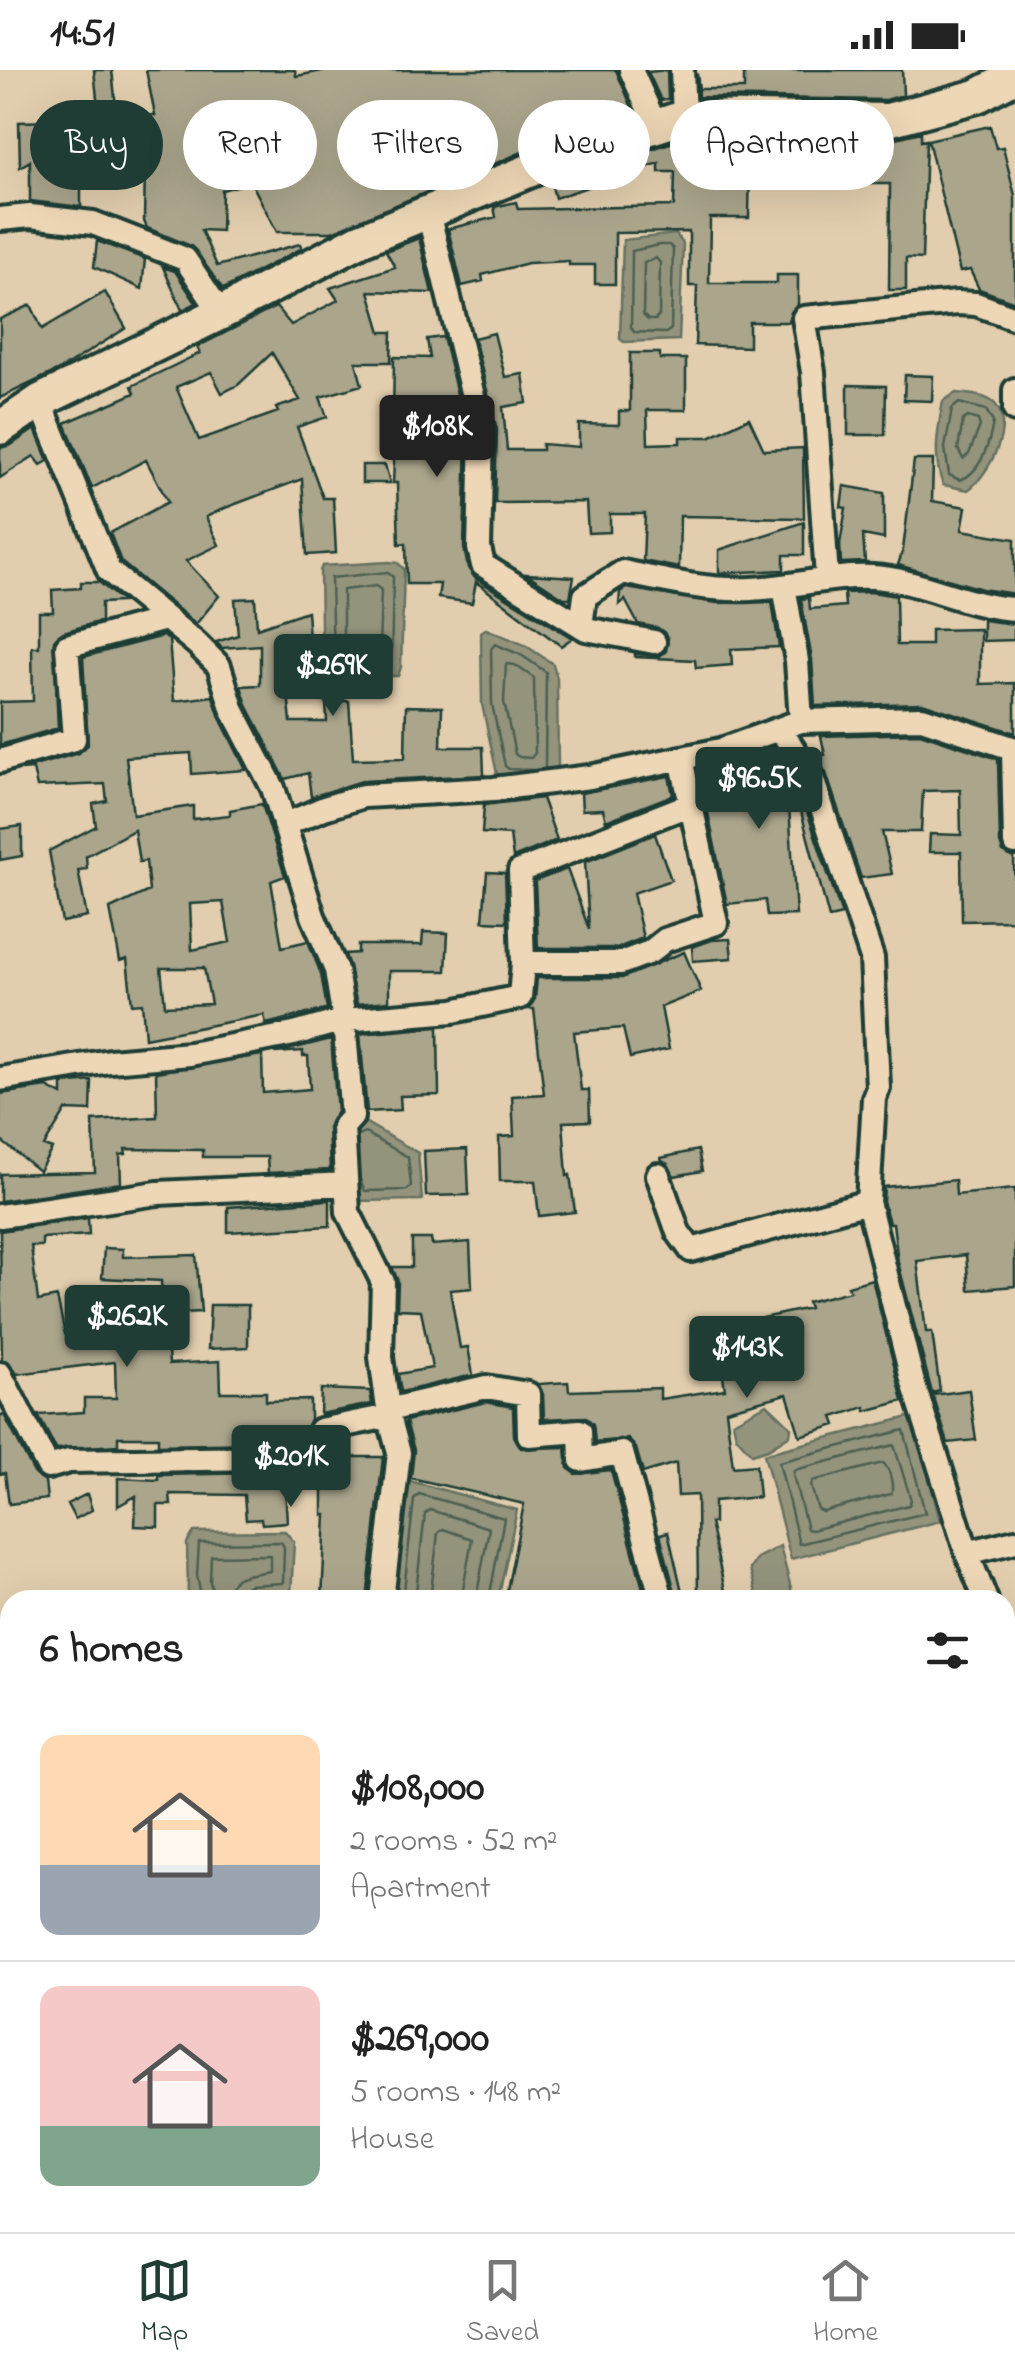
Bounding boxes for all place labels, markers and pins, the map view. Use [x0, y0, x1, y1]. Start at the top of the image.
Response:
pin: $108K [367, 395, 507, 480]
pin: $269K [263, 634, 403, 719]
pin: $96.5K [678, 747, 840, 832]
pin: $262K [57, 1285, 197, 1370]
pin: $143K [677, 1316, 817, 1401]
pin: $201K [221, 1425, 361, 1510]

